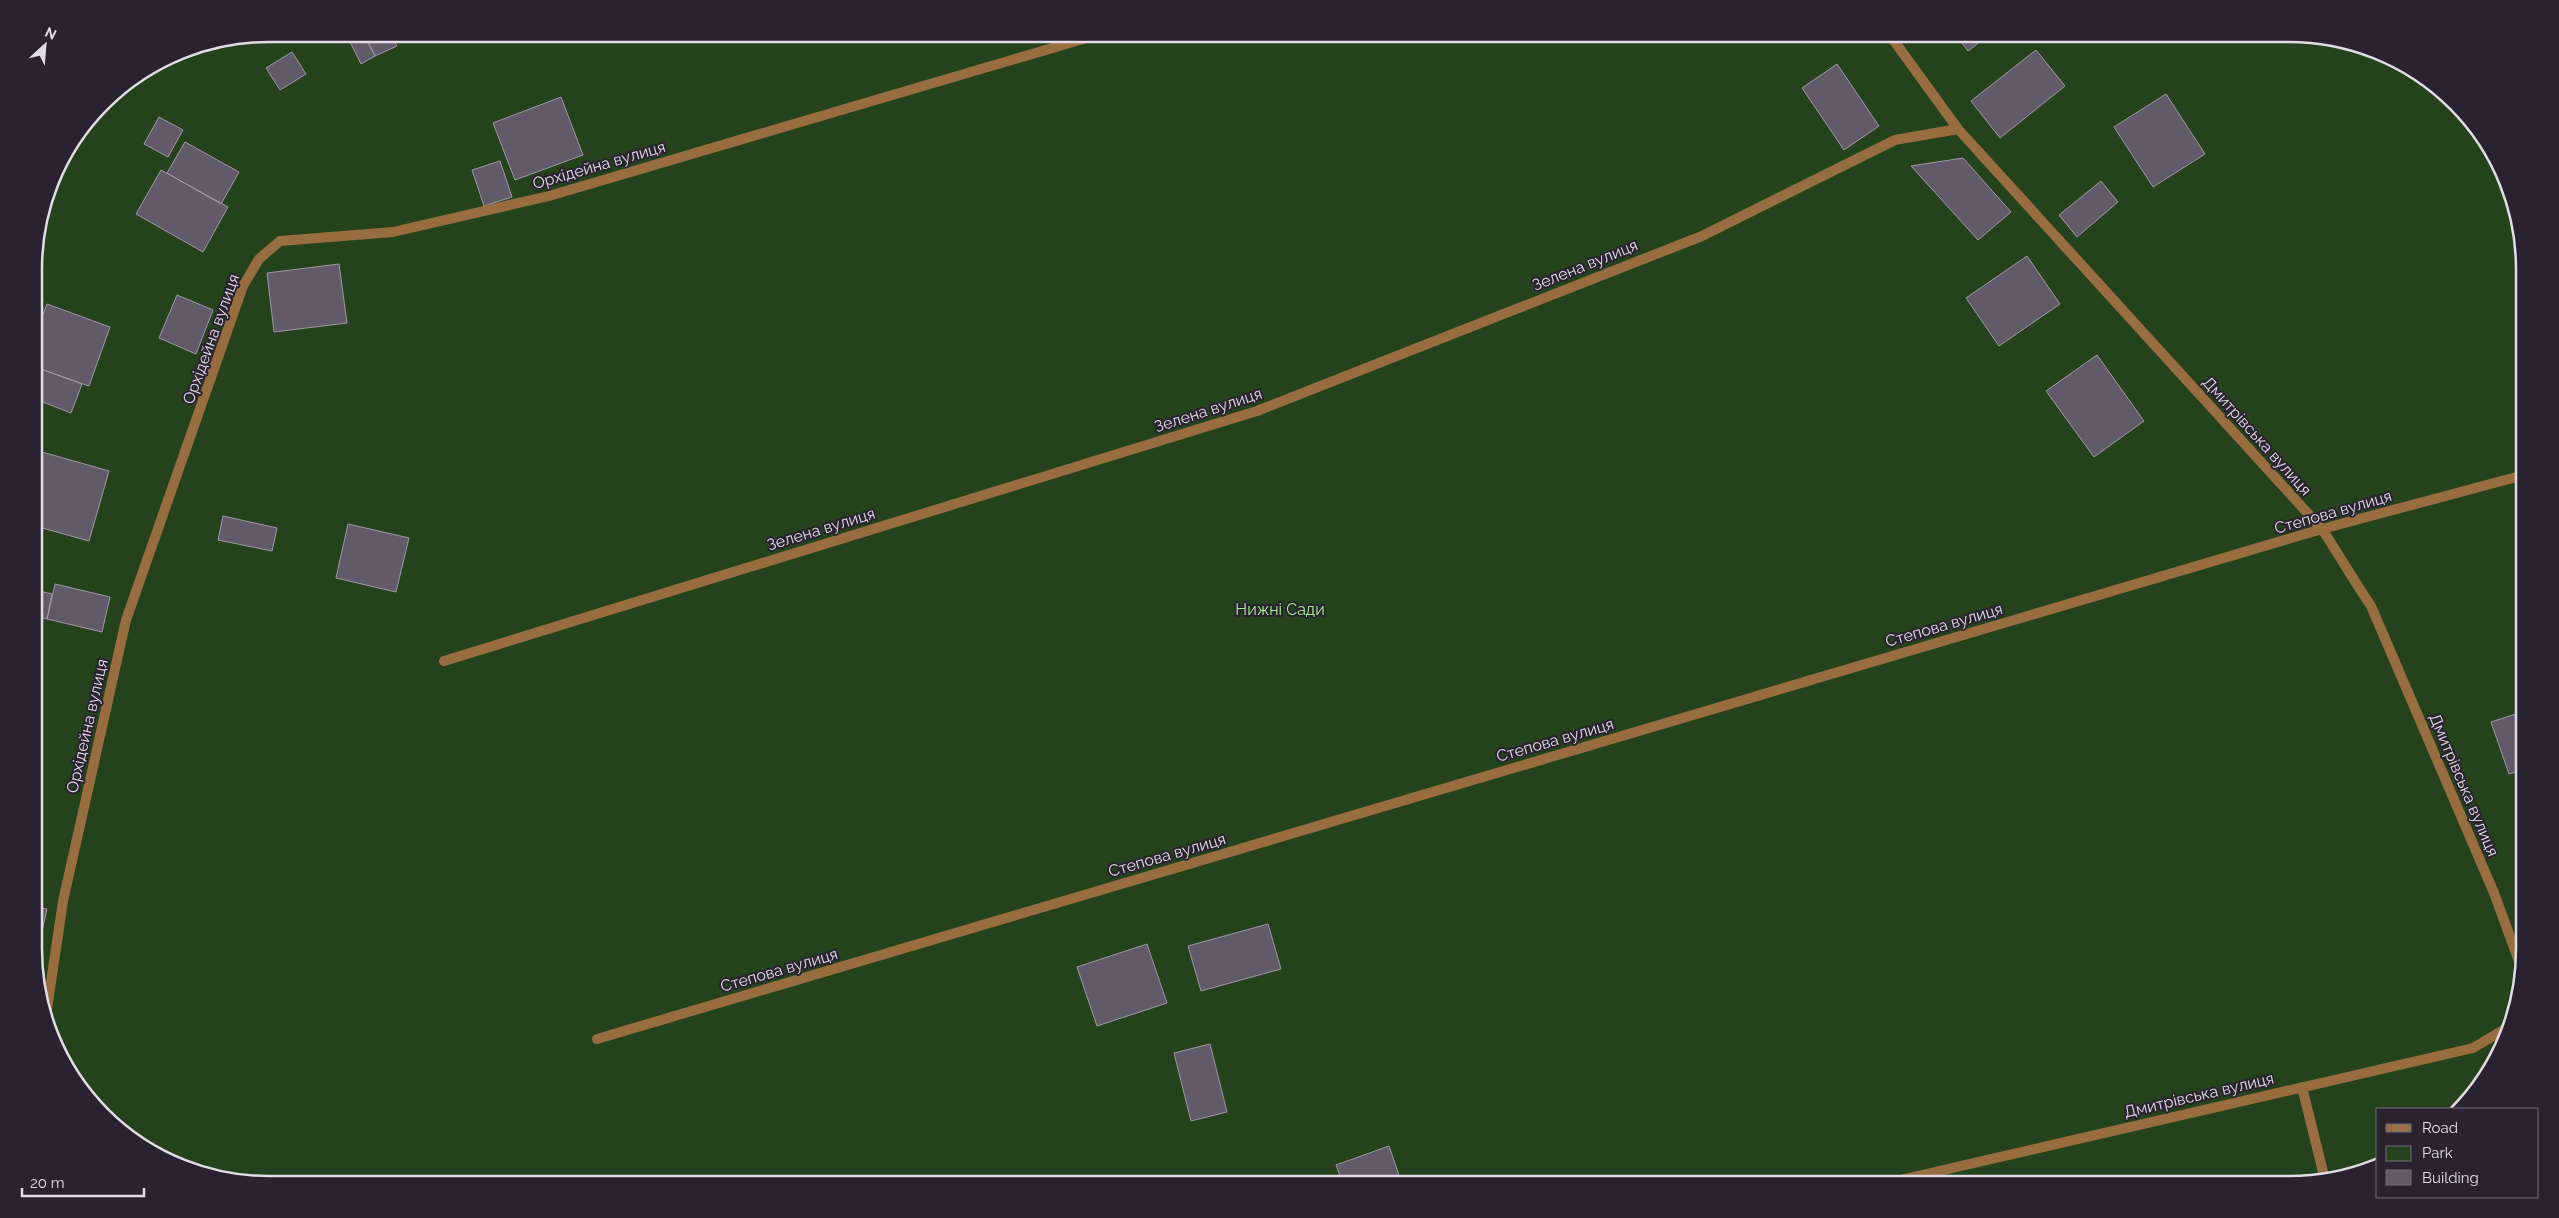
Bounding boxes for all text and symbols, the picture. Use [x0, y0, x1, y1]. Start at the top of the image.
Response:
north arrow [20, 20, 70, 70]
text: N [42, 24, 59, 43]
street label: Орхідейна вулиця [530, 137, 668, 193]
street label: Зелена вулиця [1529, 235, 1641, 295]
street label: Орхідейна вулиця [179, 271, 243, 407]
street label: Дмитрівська вулиця [2199, 373, 2315, 499]
street label: Зелена вулиця [1152, 384, 1264, 436]
street label: Степова вулиця [2272, 486, 2394, 538]
street label: Зелена вулиця [765, 504, 877, 554]
street label: Степова вулиця [1883, 599, 2005, 651]
park label: Нижні Сади [1235, 600, 1325, 619]
street label: Орхідейна вулиця [62, 657, 112, 795]
street label: Дмитрівська вулиця [2425, 711, 2503, 859]
street label: Степова вулиця [1494, 714, 1616, 766]
street label: Степова вулиця [1106, 829, 1228, 881]
street label: Степова вулиця [718, 944, 840, 996]
street label: Дмитрівська вулиця [2122, 1068, 2276, 1122]
legend [2376, 1108, 2539, 1198]
text: Road [2422, 1119, 2458, 1137]
text: Park [2422, 1144, 2453, 1162]
scale bar [22, 1166, 145, 1198]
text: Building [2422, 1169, 2479, 1187]
text: 20 m [30, 1174, 65, 1192]

